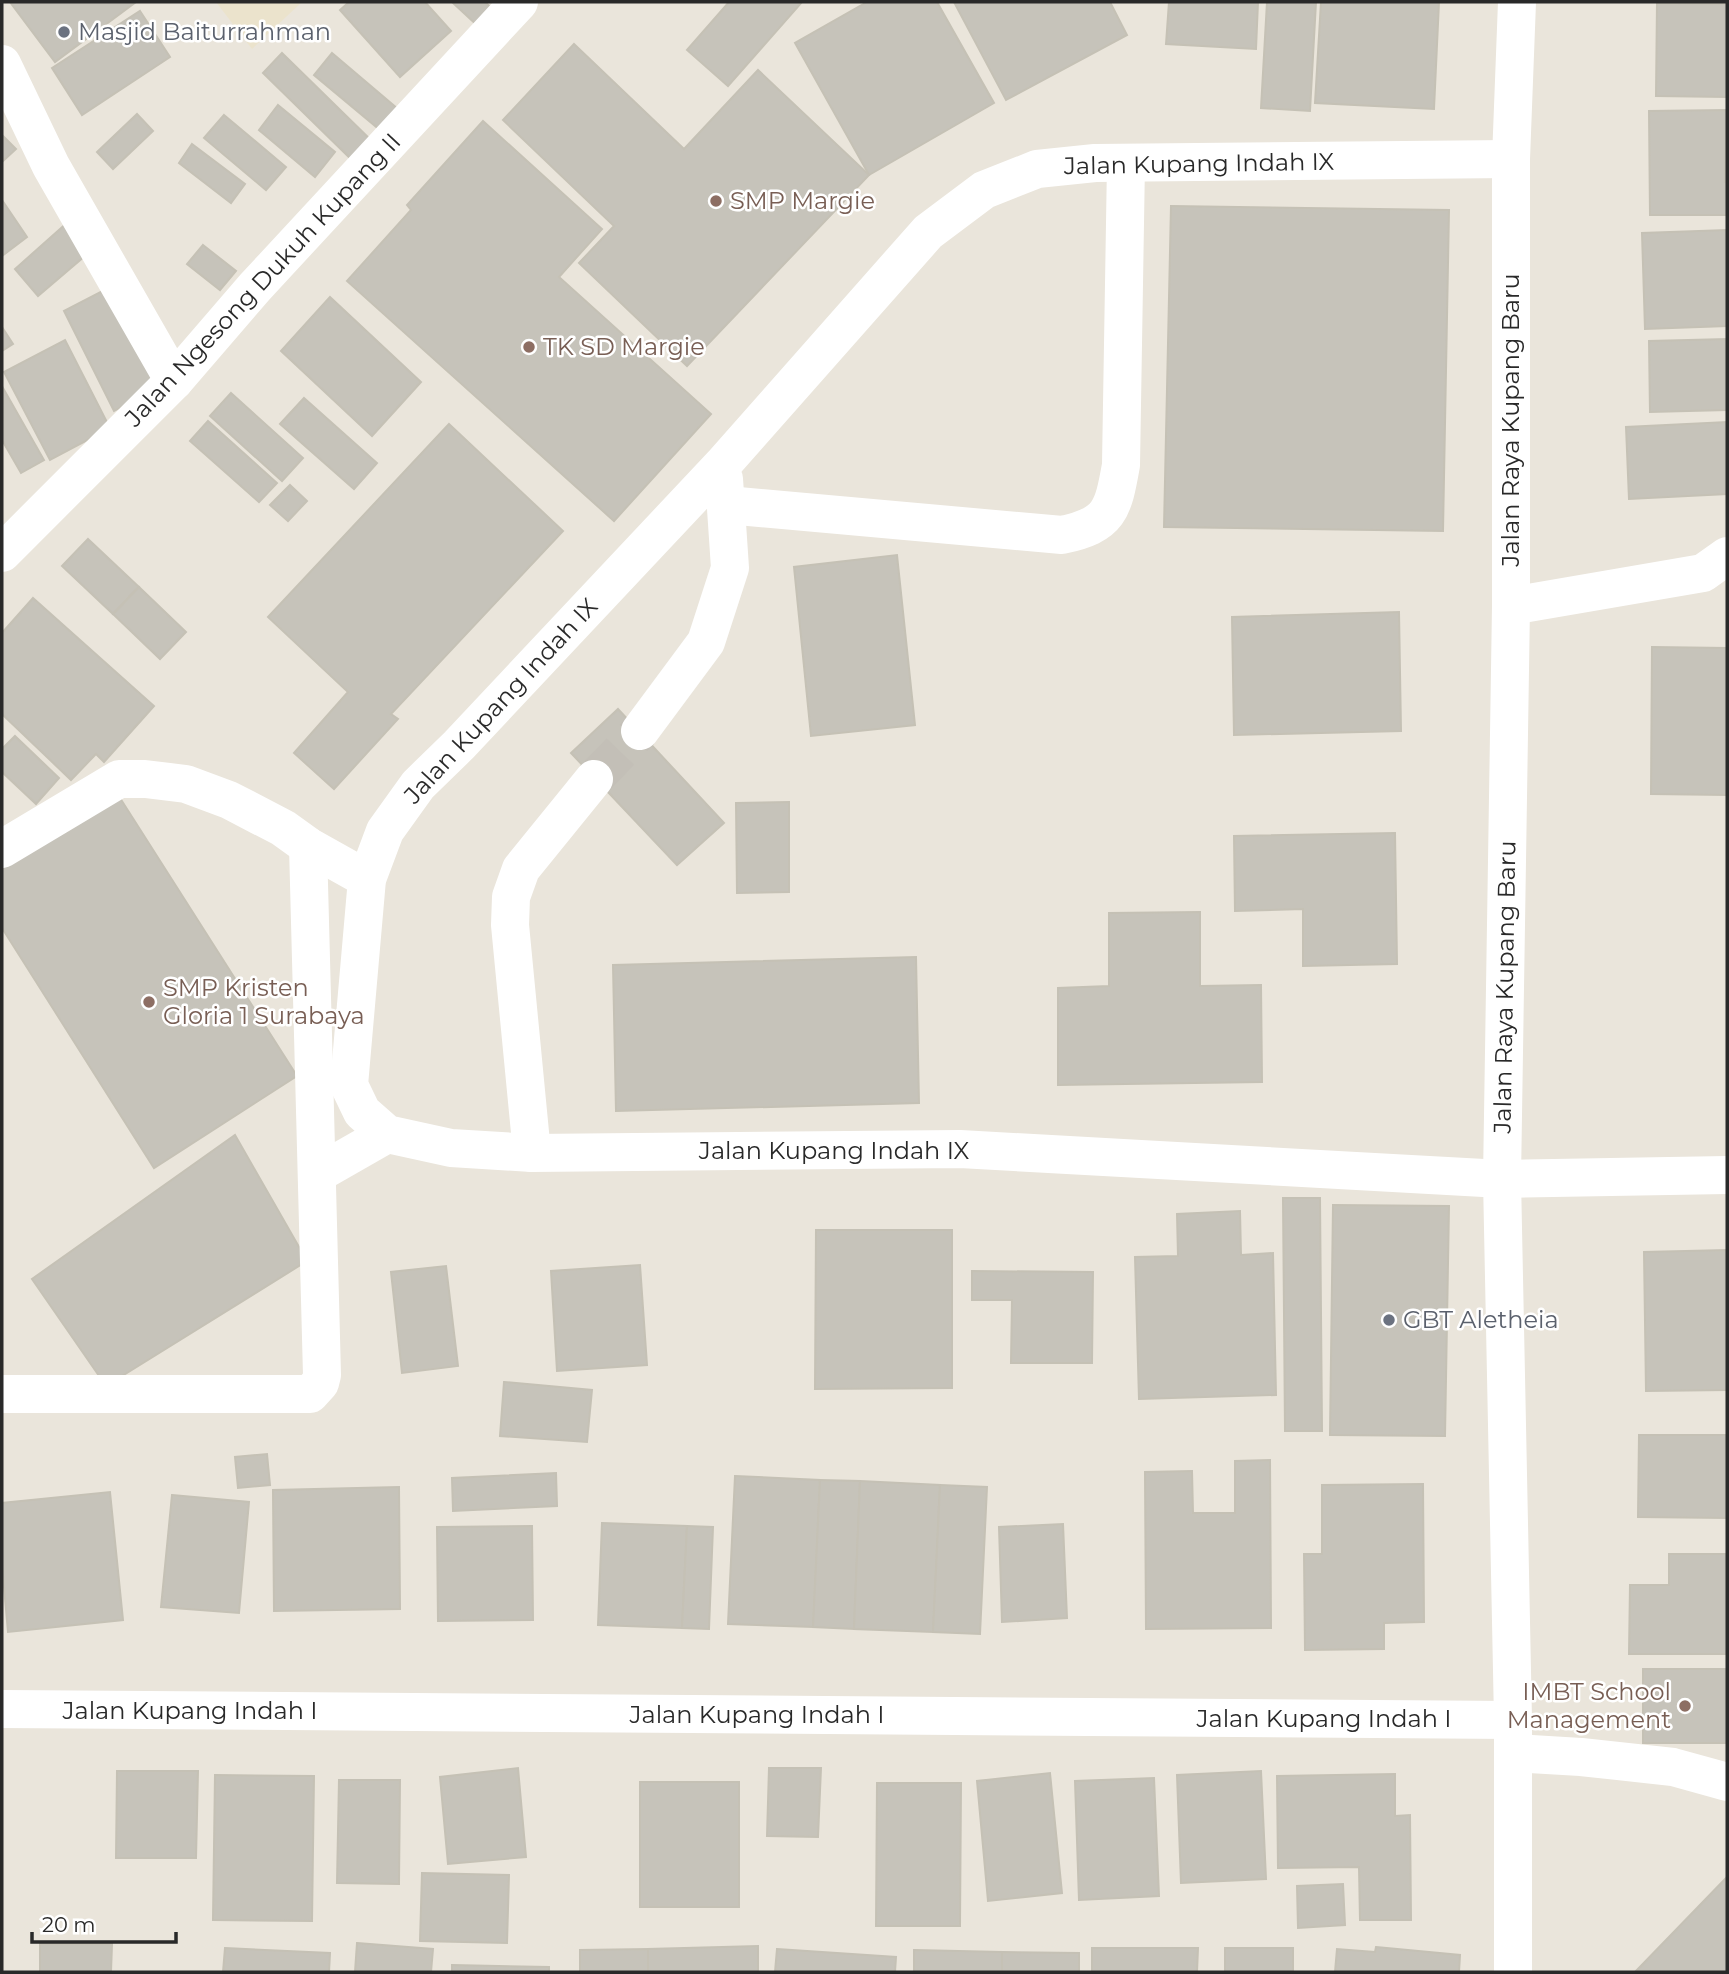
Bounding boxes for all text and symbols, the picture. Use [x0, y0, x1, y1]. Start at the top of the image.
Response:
place label: Masjid Baiturrahman [78, 17, 331, 46]
marker: Masjid Baiturrahman [56, 24, 72, 40]
street label: Jalan Ngesong Dukuh Kupang II [118, 127, 406, 433]
street label: Jalan Kupang Indah IX [1063, 147, 1335, 180]
place label: SMP Margie [730, 186, 875, 215]
marker: SMP Margie [708, 193, 724, 209]
street label: Jalan Raya Kupang Baru [1496, 273, 1525, 568]
place label: TK SD Margie [543, 332, 705, 361]
marker: TK SD Margie [521, 339, 537, 355]
street label: Jalan Kupang Indah IX [397, 592, 604, 810]
street label: Jalan Raya Kupang Baru [1487, 840, 1522, 1135]
place label: SMP Kristen Gloria 1 Surabaya [163, 973, 365, 1030]
marker: SMP Kristen Gloria 1 Surabaya [141, 994, 157, 1010]
street label: Jalan Kupang Indah IX [698, 1136, 969, 1165]
place label: GBT Aletheia [1403, 1305, 1559, 1334]
marker: GBT Aletheia [1381, 1312, 1397, 1328]
place label: IMBT School Management [1507, 1677, 1671, 1734]
street label: Jalan Kupang Indah I [61, 1696, 318, 1725]
marker: IMBT School Management [1677, 1698, 1693, 1714]
street label: Jalan Kupang Indah I [628, 1700, 885, 1729]
street label: Jalan Kupang Indah I [1195, 1704, 1452, 1733]
scale bar [32, 1900, 175, 1944]
text: 20 m [42, 1912, 96, 1937]

